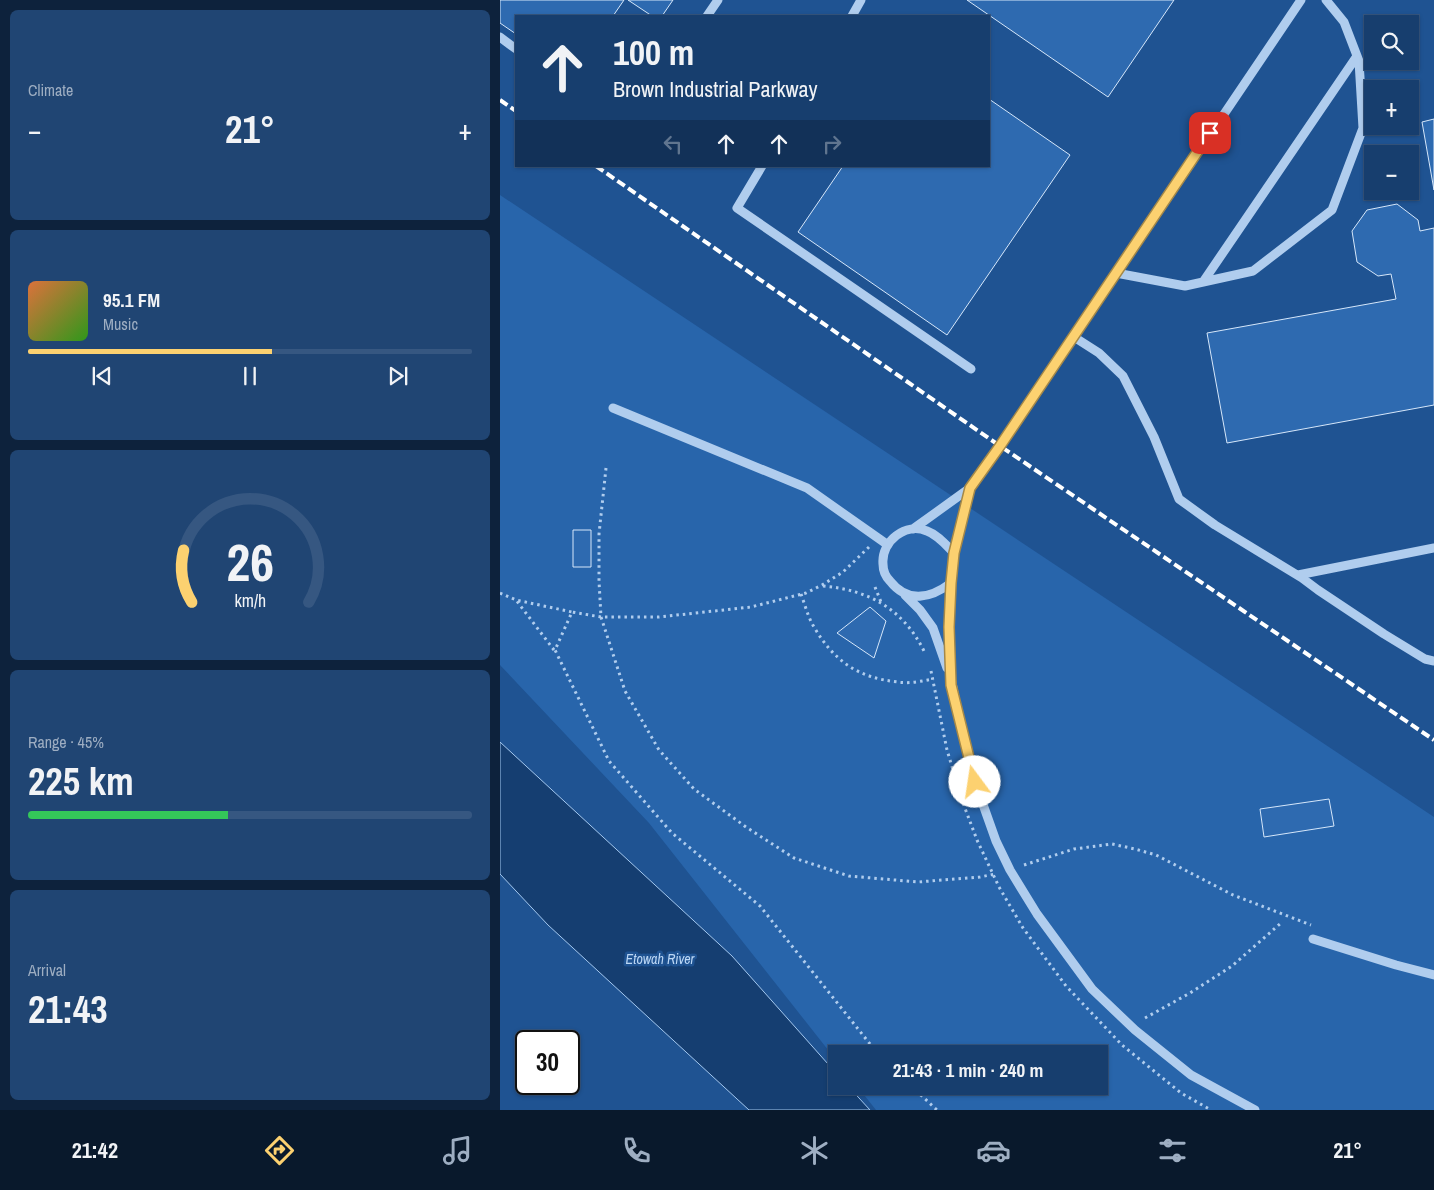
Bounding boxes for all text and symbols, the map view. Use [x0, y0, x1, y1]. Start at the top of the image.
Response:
map controls [1364, 15, 1419, 200]
button: search [1364, 15, 1419, 70]
text: 100 m [613, 29, 694, 76]
icon: ahead [530, 35, 595, 100]
text: Brown Industrial Parkway [613, 74, 818, 104]
text: Climate [28, 79, 73, 101]
button: + [1364, 80, 1419, 135]
text: 21° [225, 104, 275, 155]
text: − [28, 111, 41, 149]
text: + [459, 111, 472, 149]
pin [1189, 112, 1231, 154]
icon: arrive [1196, 119, 1224, 147]
icon: left [659, 130, 687, 158]
icon: ahead [712, 130, 740, 158]
icon: ahead [765, 130, 793, 158]
icon: right [818, 130, 846, 158]
button: − [1364, 145, 1419, 200]
text: 95.1 FM [103, 287, 160, 313]
text: Music [103, 313, 138, 335]
icon: previous [88, 362, 116, 390]
icon: pause [236, 362, 264, 390]
icon: next [384, 362, 412, 390]
text: 26 [226, 527, 274, 597]
text: km/h [234, 589, 266, 613]
text: Range · 45% [28, 731, 104, 753]
position arrow [948, 755, 1000, 807]
text: 225 km [28, 756, 134, 807]
water label: Etowah River [626, 950, 696, 968]
text: Arrival [28, 959, 66, 981]
text: 21:43 [28, 984, 108, 1035]
speed limit sign: 30 [515, 1030, 580, 1095]
text: 21:43 · 1 min · 240 m [893, 1057, 1043, 1083]
icon: directions [262, 1133, 297, 1168]
icon: music [440, 1133, 475, 1168]
icon: phone [619, 1133, 654, 1168]
icon: climate [797, 1133, 832, 1168]
icon: car [976, 1133, 1011, 1168]
icon: filters [1155, 1133, 1190, 1168]
text: 21:42 [72, 1135, 118, 1165]
text: 21° [1333, 1135, 1362, 1165]

